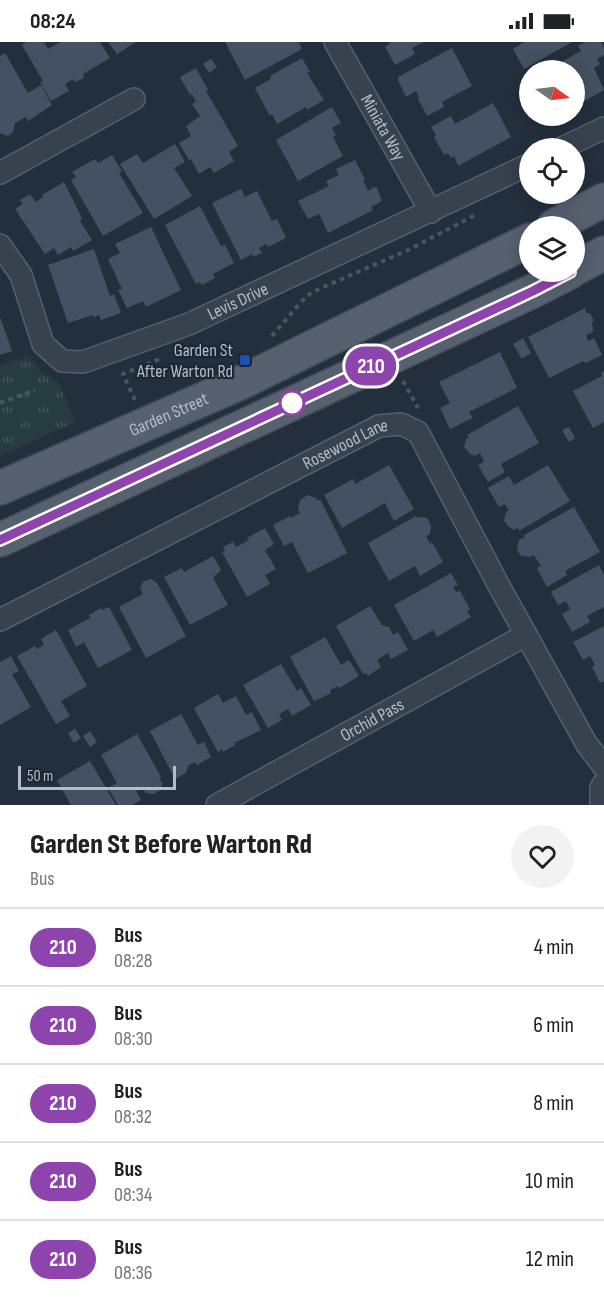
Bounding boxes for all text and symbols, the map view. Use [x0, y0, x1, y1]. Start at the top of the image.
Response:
text: 08:24 [30, 8, 76, 35]
north arrow [519, 60, 585, 126]
map controls [519, 60, 585, 282]
street label: Miniata Way [356, 91, 410, 164]
button: locate [519, 138, 585, 204]
button: layers [519, 216, 585, 282]
street label: Levis Drive [204, 278, 271, 324]
place label: Garden St After Warton Rd [136, 340, 234, 382]
line badge: 210 [336, 346, 406, 386]
marker: Garden St After Warton Rd [238, 353, 252, 367]
text: 210 [357, 354, 385, 379]
street label: Garden Street [126, 388, 212, 441]
unlabelled marker [279, 390, 305, 416]
street label: Rosewood Lane [299, 415, 389, 474]
street label: Orchid Pass [337, 694, 408, 746]
scale bar [18, 763, 176, 790]
text: 50 m [27, 767, 53, 786]
button: heart [511, 825, 574, 888]
text: Garden St Before Warton Rd [30, 828, 312, 861]
text: Bus [30, 867, 54, 891]
text: Bus [114, 922, 143, 949]
text: 4 min [534, 934, 574, 961]
text: 210 [49, 935, 77, 960]
text: 08:28 [114, 949, 152, 973]
text: Bus [114, 1000, 143, 1027]
text: 6 min [533, 1012, 574, 1039]
text: 210 [49, 1013, 77, 1038]
text: 08:30 [114, 1027, 153, 1051]
text: Bus [114, 1078, 143, 1105]
text: 8 min [533, 1090, 574, 1117]
text: 210 [49, 1091, 77, 1116]
text: 08:32 [114, 1105, 152, 1129]
text: Bus [114, 1156, 143, 1183]
text: 10 min [525, 1168, 574, 1195]
text: 210 [49, 1169, 77, 1194]
text: 08:34 [114, 1183, 152, 1207]
text: Bus [114, 1234, 143, 1261]
text: 12 min [526, 1246, 574, 1273]
text: 210 [49, 1247, 77, 1272]
text: 08:36 [114, 1261, 153, 1285]

